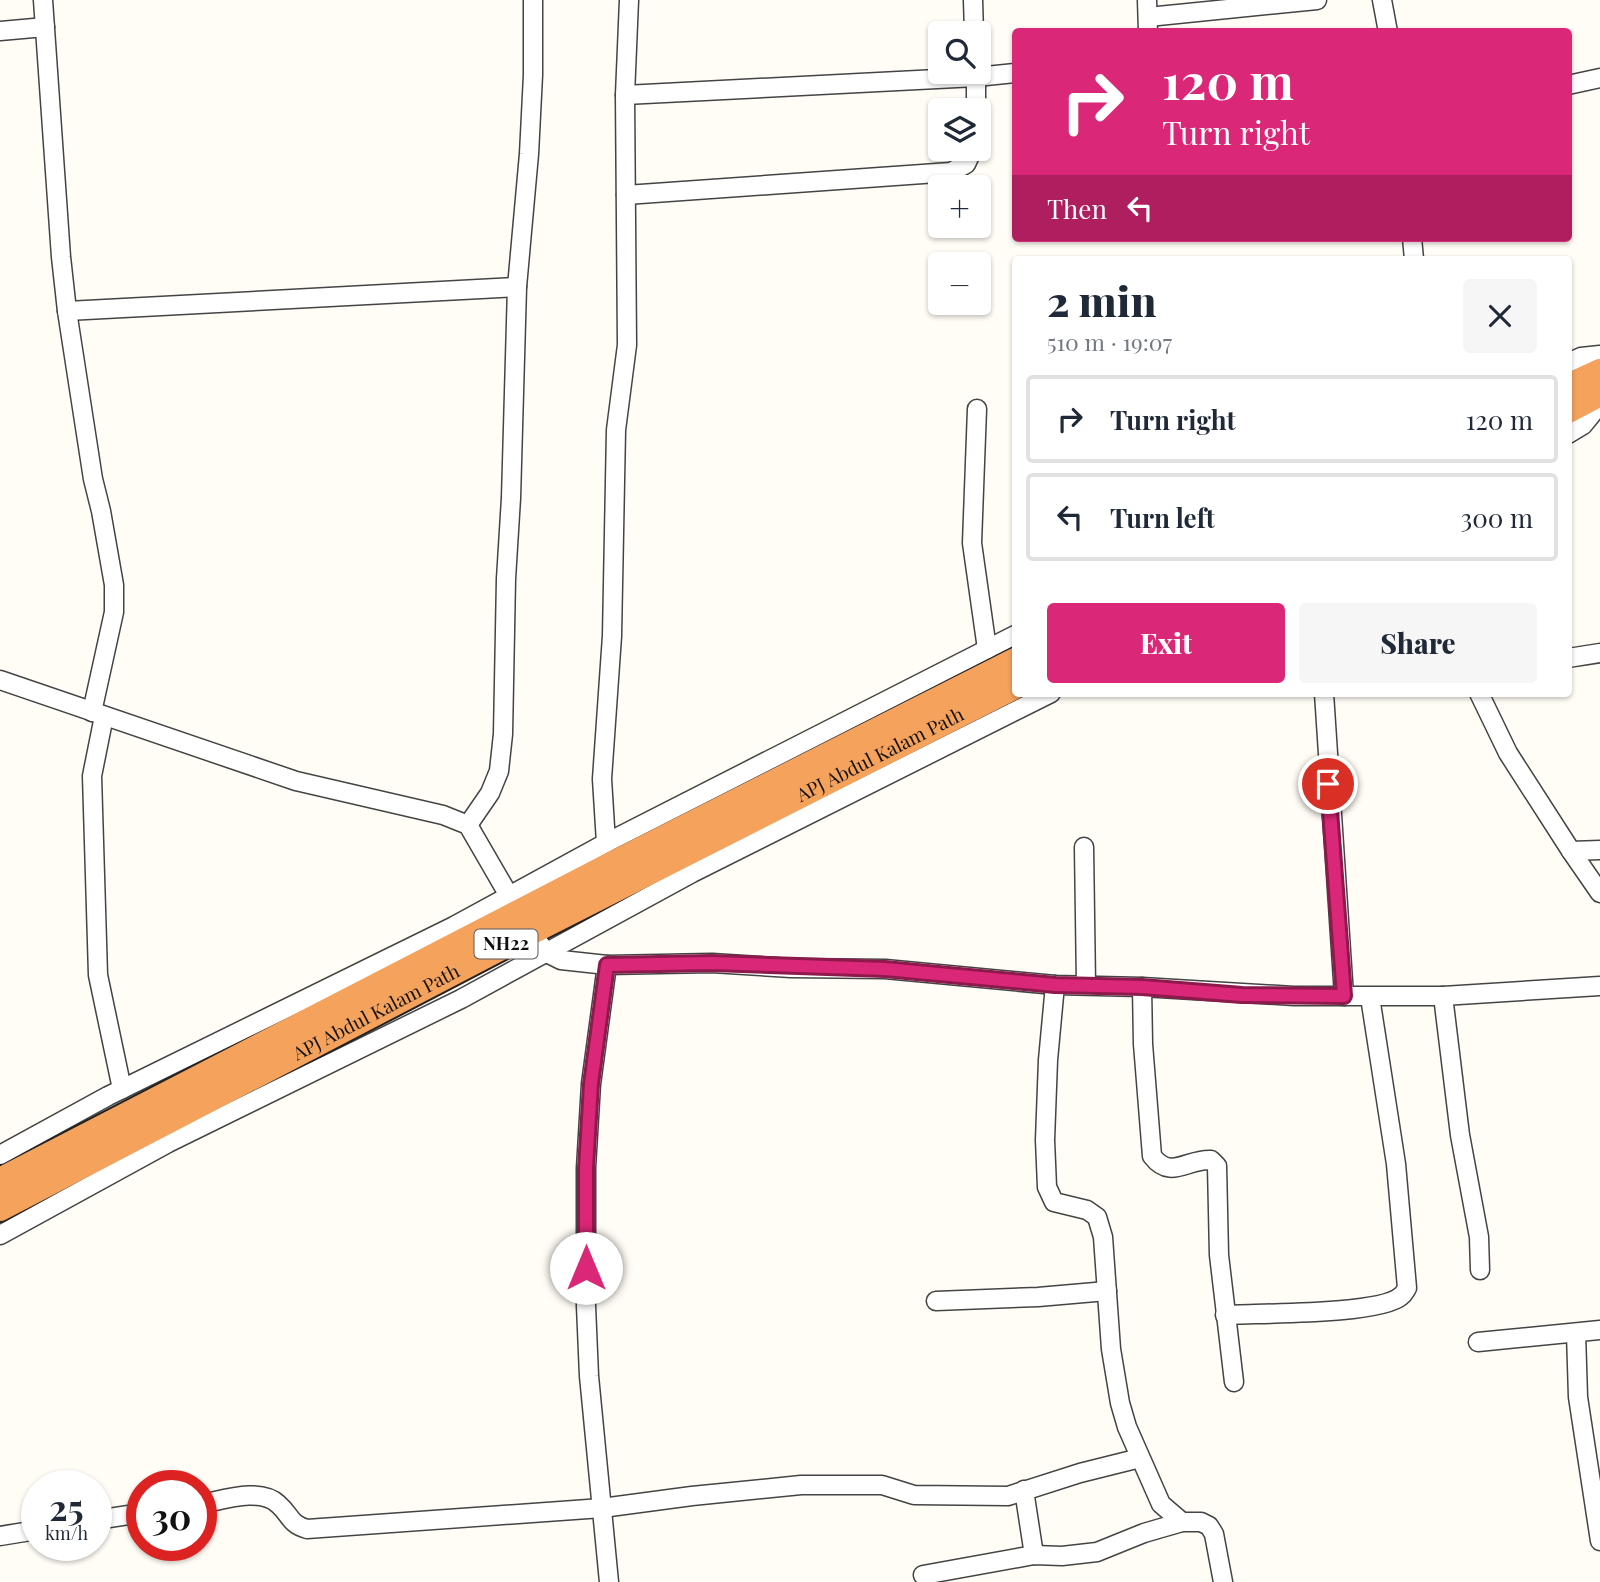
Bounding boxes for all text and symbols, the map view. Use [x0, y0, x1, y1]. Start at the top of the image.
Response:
map controls [928, 21, 991, 315]
button: search [928, 21, 991, 84]
text: 120 m [1162, 47, 1294, 112]
icon: right [1047, 56, 1138, 147]
button: layers [928, 98, 991, 161]
text: Turn right [1162, 110, 1310, 153]
button: + [928, 175, 991, 238]
icon: left [1121, 189, 1159, 227]
text: Then [1047, 191, 1107, 226]
button: − [928, 252, 991, 315]
text: 2 min [1047, 272, 1156, 328]
button: close [1463, 279, 1537, 353]
text: 510 m · 19:07 [1047, 326, 1172, 357]
icon: right [1051, 400, 1089, 438]
text: Turn right [1110, 402, 1236, 437]
text: 120 m [1466, 402, 1533, 437]
icon: left [1051, 498, 1089, 536]
text: Turn left [1110, 500, 1215, 535]
text: 300 m [1461, 500, 1533, 535]
button: Exit [1047, 603, 1285, 683]
button: Share [1299, 603, 1537, 683]
street label: APJ Abdul Kalam Path [790, 700, 968, 807]
pin [1298, 754, 1358, 814]
icon: arrive [1309, 765, 1347, 803]
road number: NH22 [475, 930, 538, 959]
street label: APJ Abdul Kalam Path [287, 957, 464, 1066]
position arrow [549, 1231, 623, 1305]
speed limit sign: 30 [126, 1470, 217, 1561]
text: 25 [49, 1483, 84, 1530]
text: km/h [45, 1521, 88, 1545]

